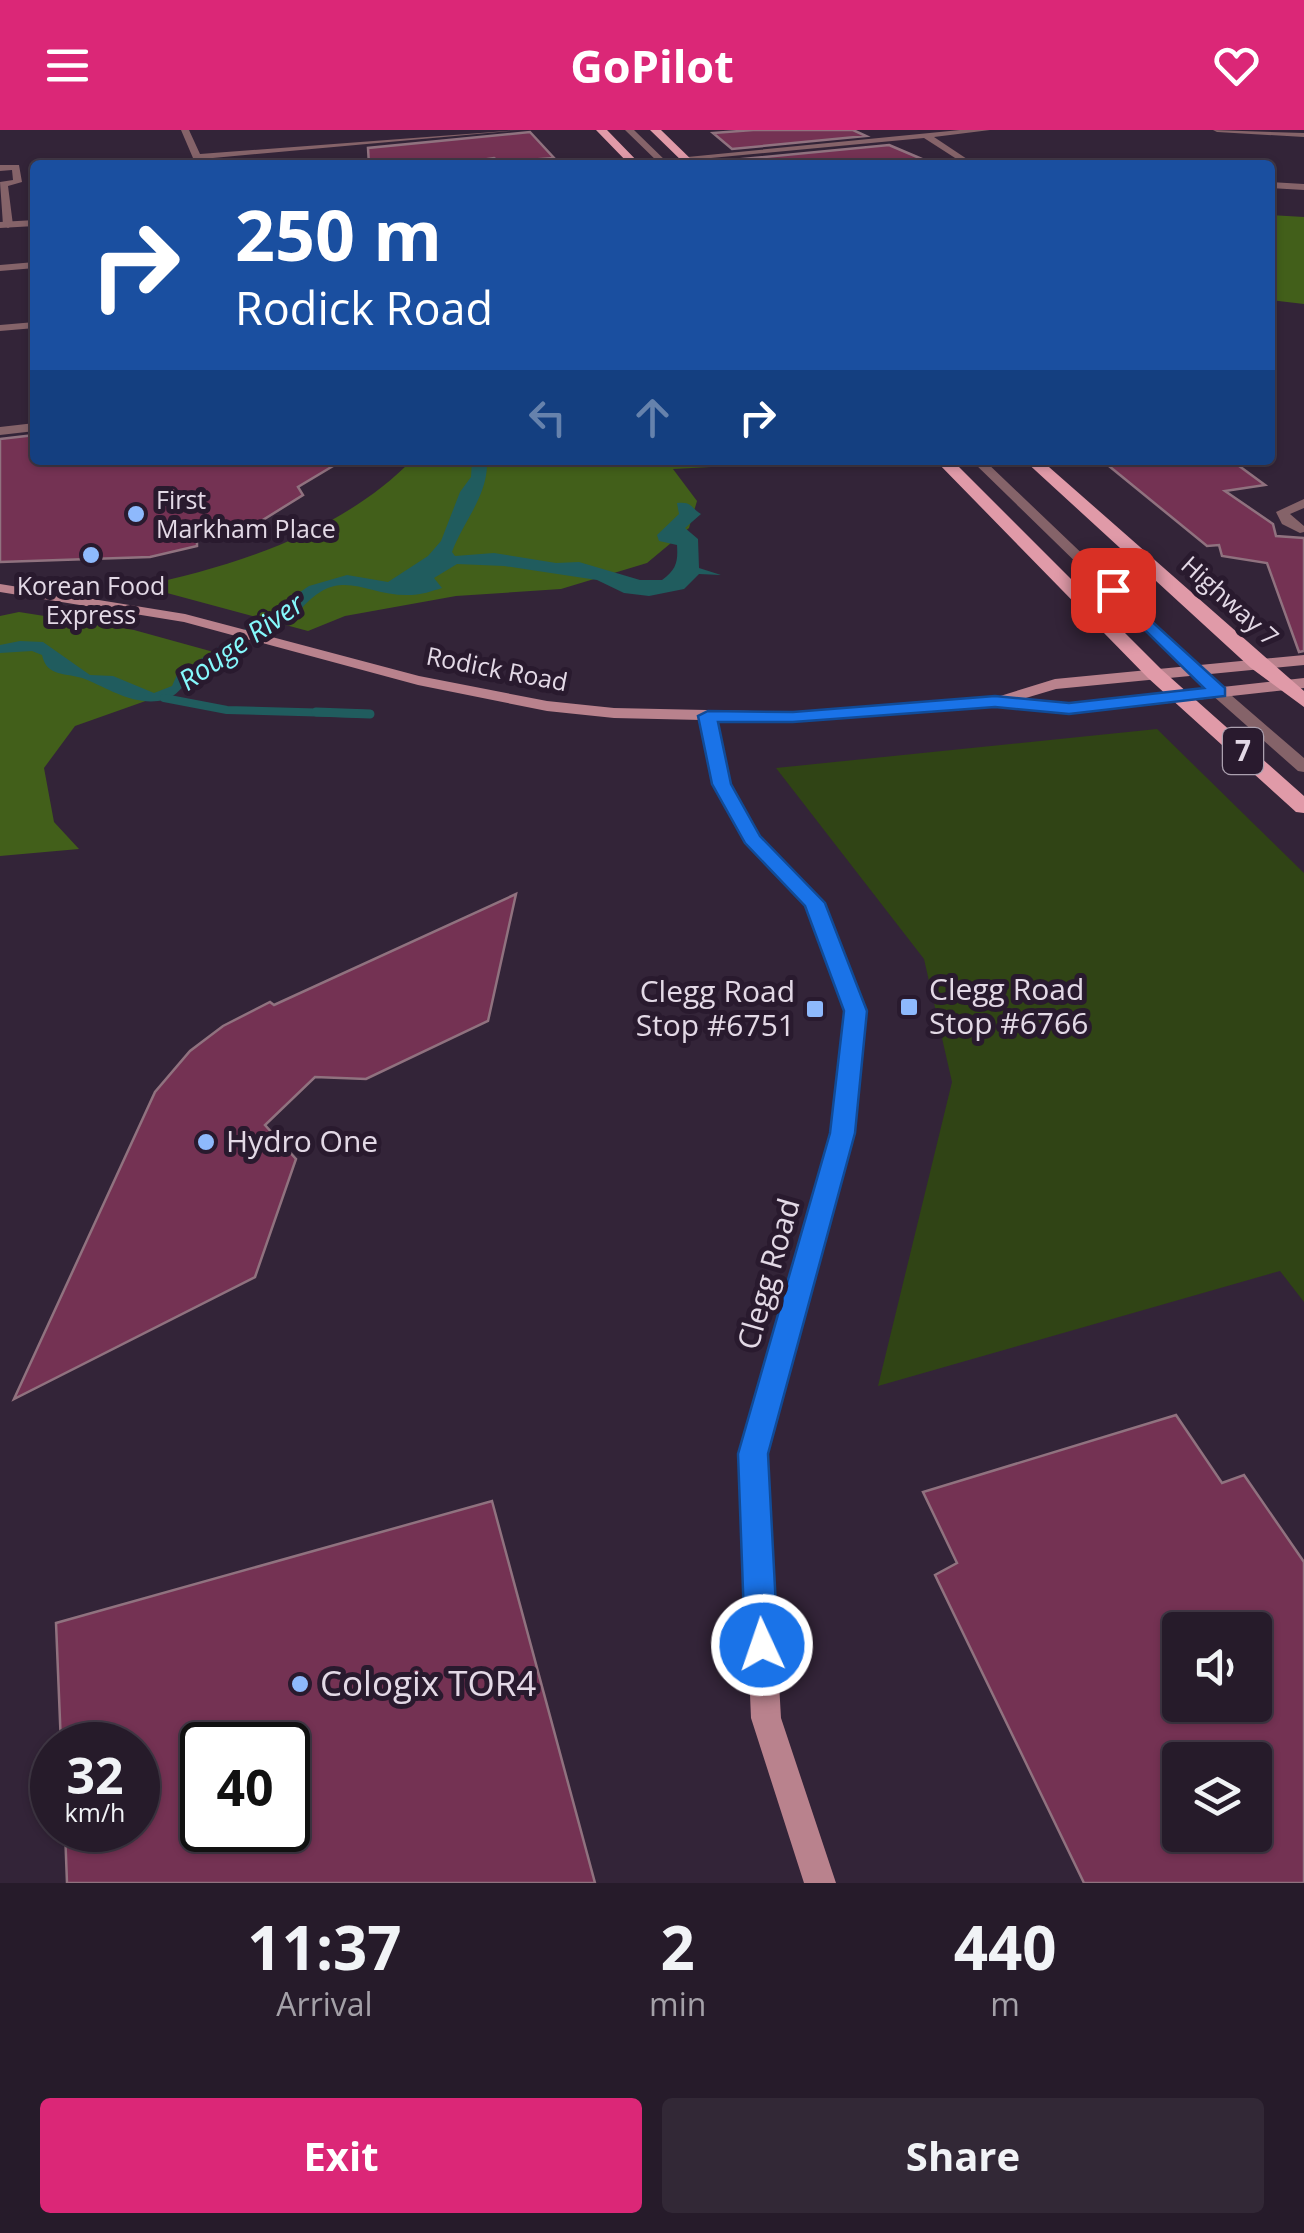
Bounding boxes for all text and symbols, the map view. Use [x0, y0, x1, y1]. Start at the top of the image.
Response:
text: GoPilot [570, 35, 734, 96]
icon: menu [40, 38, 95, 93]
icon: heart [1209, 38, 1264, 93]
text: 250 m [235, 186, 442, 282]
icon: right [70, 200, 200, 330]
text: Rodick Road [235, 277, 493, 338]
icon: left [520, 390, 575, 445]
icon: ahead [625, 390, 680, 445]
icon: right [730, 390, 785, 445]
place label: First Markham Place [156, 482, 336, 545]
marker: First Markham Place [125, 503, 147, 525]
marker: Korean Food Express [80, 544, 102, 566]
street label: Highway 7 [1175, 547, 1287, 653]
pin [1071, 548, 1156, 633]
icon: arrive [1086, 563, 1141, 618]
place label: Korean Food Express [17, 568, 165, 631]
water label: Rouge River [170, 584, 311, 698]
street label: Rodick Road [424, 638, 571, 698]
road number: 7 [1223, 728, 1263, 774]
place label: Clegg Road Stop #6766 [929, 968, 1088, 1043]
place label: Clegg Road Stop #6751 [636, 970, 795, 1045]
marker: Clegg Road Stop #6766 [898, 996, 920, 1018]
marker: Clegg Road Stop #6751 [804, 998, 826, 1020]
place label: Hydro One [226, 1120, 378, 1161]
marker: Hydro One [195, 1131, 217, 1153]
street label: Clegg Road [726, 1193, 809, 1354]
position arrow [710, 1593, 814, 1697]
map controls [1162, 1612, 1272, 1852]
button: sound [1162, 1612, 1272, 1722]
place label: Cologix TOR4 [320, 1659, 536, 1706]
marker: Cologix TOR4 [289, 1673, 311, 1695]
speed limit sign: 40 [180, 1722, 310, 1852]
text: 32 [66, 1741, 124, 1809]
button: layers [1162, 1742, 1272, 1852]
text: km/h [65, 1795, 125, 1829]
text: 11:37 [247, 1906, 402, 1988]
text: 2 [661, 1906, 695, 1988]
text: 440 [954, 1906, 1057, 1988]
text: Arrival [276, 1982, 373, 2025]
text: min [649, 1982, 706, 2025]
text: m [990, 1982, 1020, 2025]
button: Exit [40, 2098, 642, 2213]
button: Share [662, 2098, 1264, 2213]

